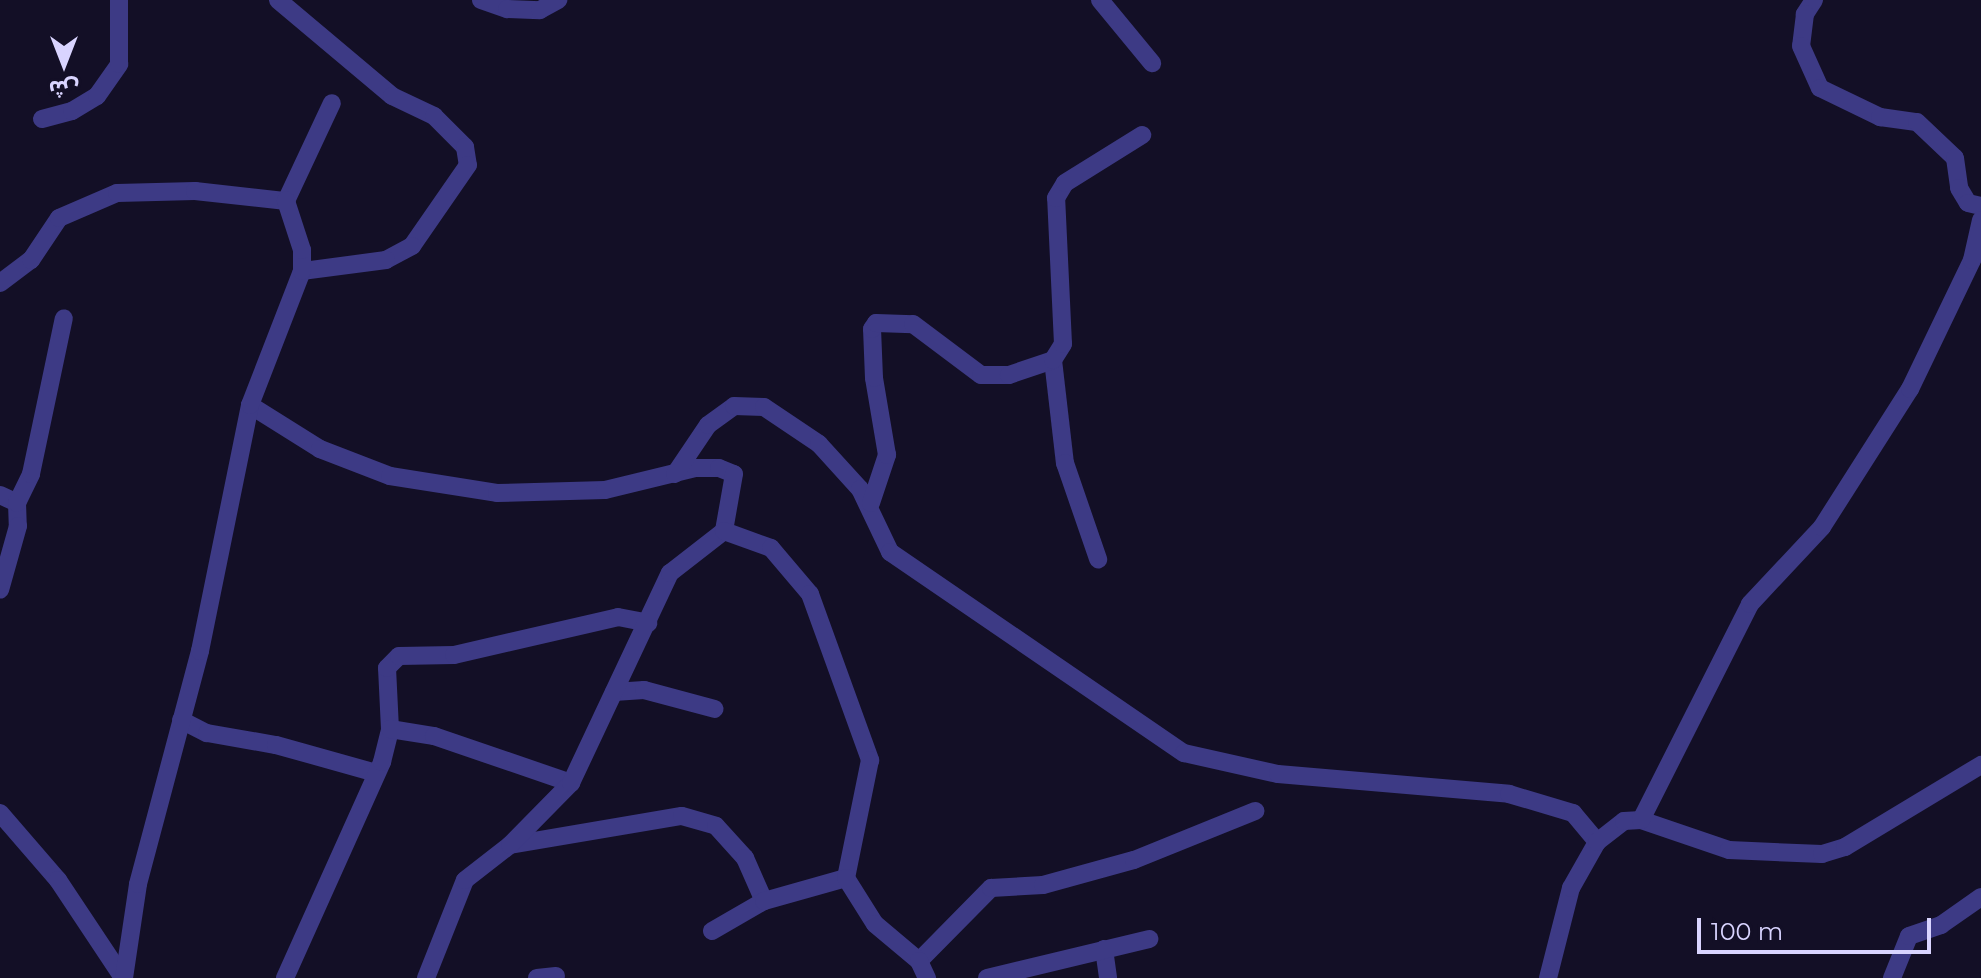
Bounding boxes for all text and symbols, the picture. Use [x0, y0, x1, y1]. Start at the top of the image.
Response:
north arrow [24, 24, 104, 104]
text: ش [49, 75, 79, 102]
scale bar [1701, 902, 1935, 952]
text: 100 m [1711, 917, 1783, 946]

